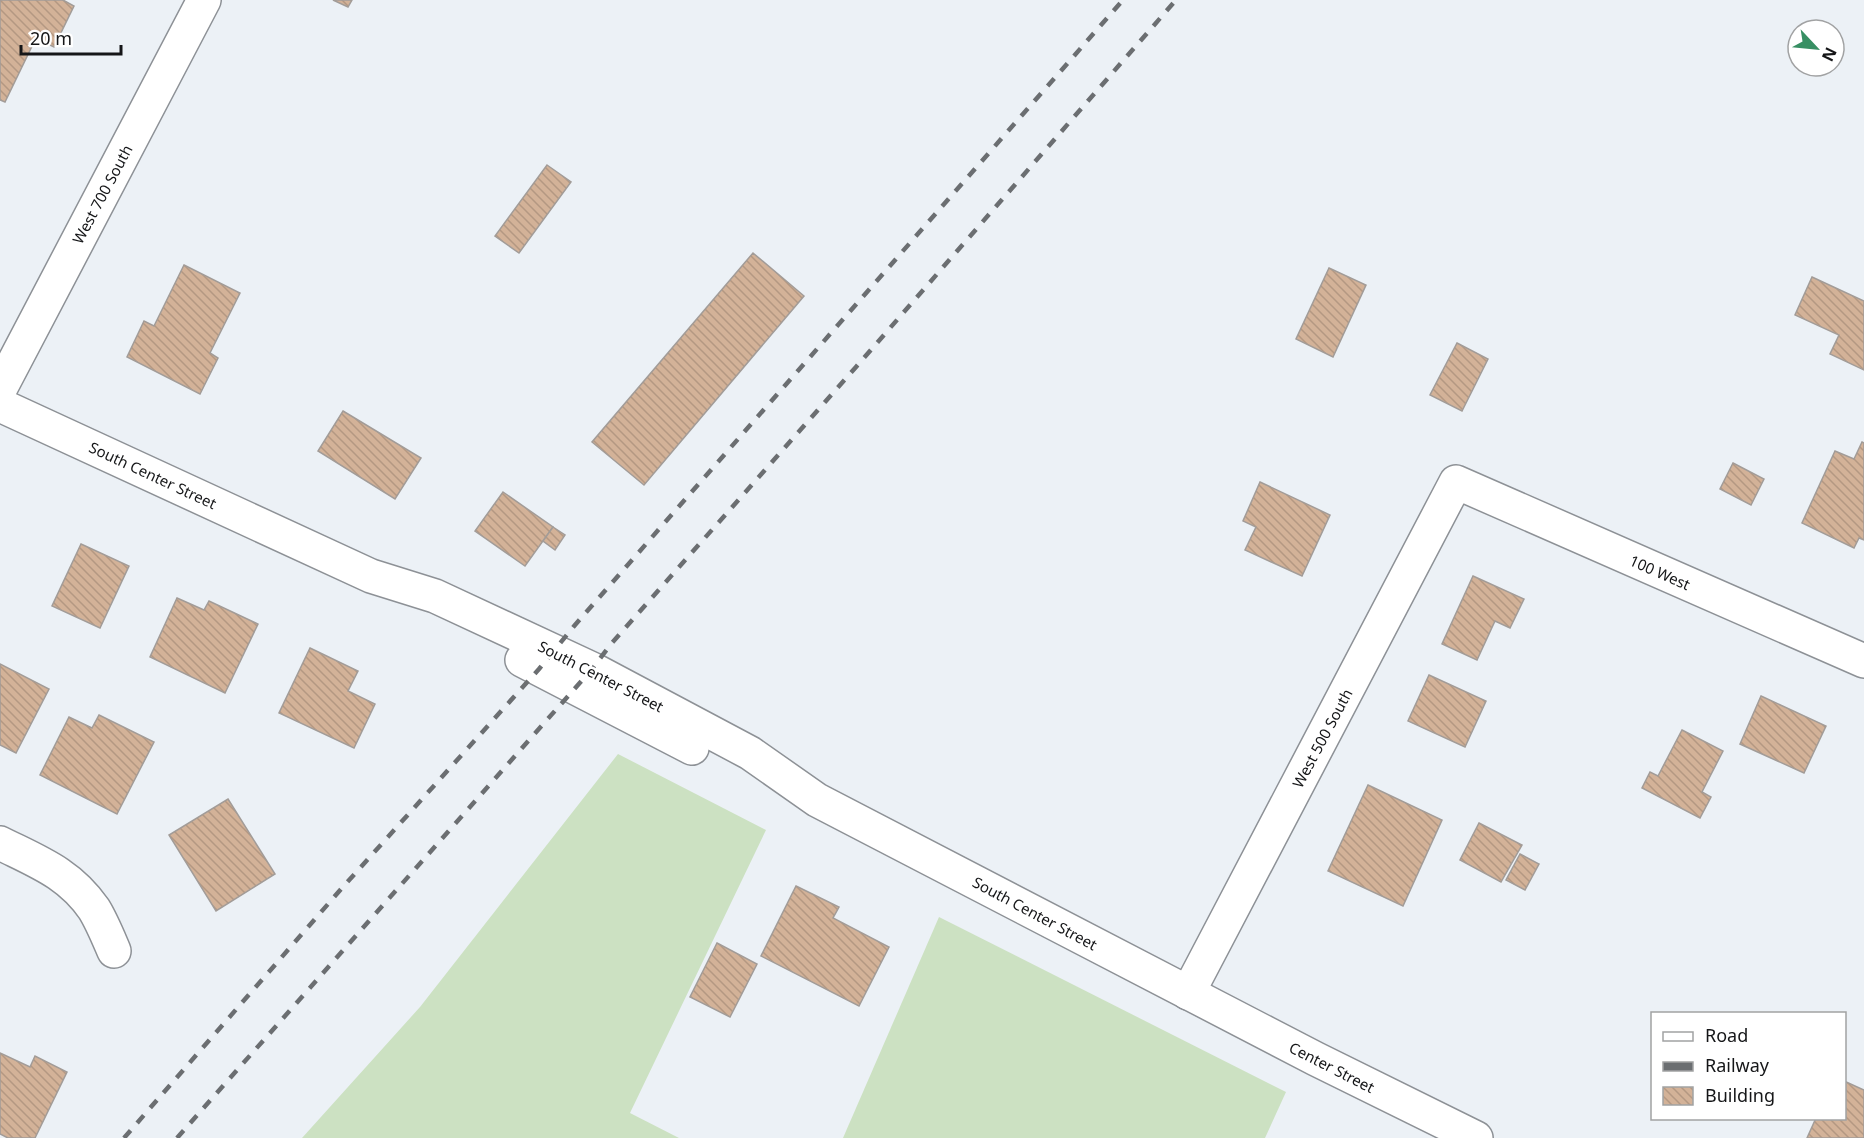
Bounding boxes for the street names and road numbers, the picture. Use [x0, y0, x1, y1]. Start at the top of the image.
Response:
street label: West 700 South [67, 141, 137, 247]
street label: South Center Street [86, 437, 220, 514]
street label: 100 West [1627, 550, 1694, 594]
street label: South Center Street [535, 636, 668, 717]
street label: West 500 South [1287, 685, 1357, 791]
street label: South Center Street [969, 872, 1101, 955]
street label: Center Street [1286, 1037, 1379, 1097]

